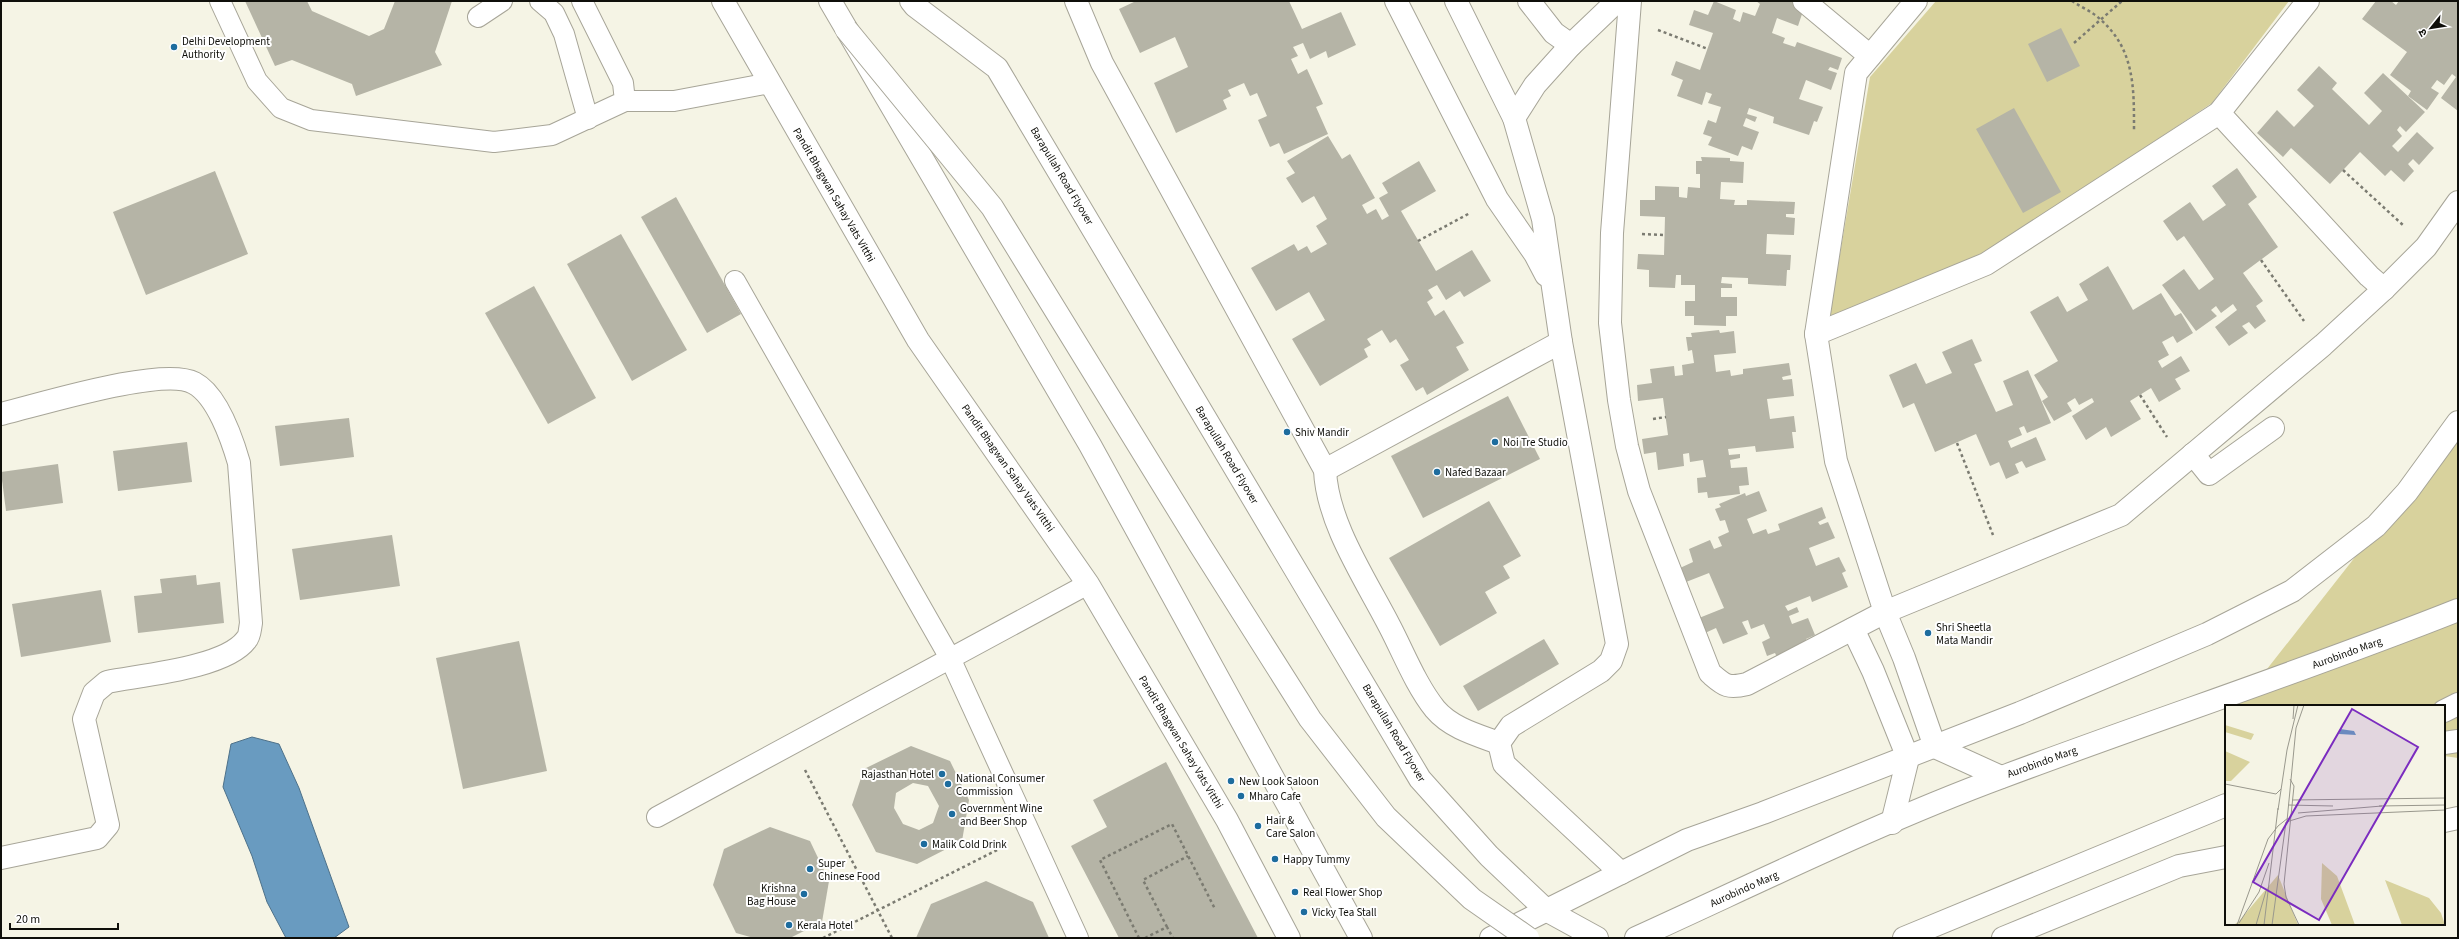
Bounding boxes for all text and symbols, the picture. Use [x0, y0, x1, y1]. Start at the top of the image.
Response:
north arrow [2411, 8, 2451, 48]
text: उ [2414, 26, 2431, 39]
place label: Delhi Development Authority [182, 34, 270, 62]
marker: Delhi Development Authority [169, 42, 179, 52]
street label: Barapullah Road Flyover [1027, 124, 1097, 228]
street label: Pandit Bhagwan Sahay Vats Vitthi [789, 125, 879, 265]
street label: Pandit Bhagwan Sahay Vats Vitthi [958, 401, 1058, 535]
street label: Barapullah Road Flyover [1192, 403, 1262, 507]
place label: Shiv Mandir [1295, 425, 1349, 440]
marker: Shiv Mandir [1282, 427, 1292, 437]
place label: Noi Tre Studio [1503, 435, 1568, 450]
marker: Noi Tre Studio [1490, 437, 1500, 447]
place label: Nafed Bazaar [1445, 465, 1506, 480]
marker: Nafed Bazaar [1432, 467, 1442, 477]
place label: Shri Sheetla Mata Mandir [1936, 620, 1993, 648]
marker: Shri Sheetla Mata Mandir [1923, 628, 1933, 638]
street label: Aurobindo Marg [2310, 633, 2384, 673]
street label: Pandit Bhagwan Sahay Vats Vitthi [1135, 673, 1227, 811]
street label: Barapullah Road Flyover [1359, 681, 1429, 785]
inset map [2225, 705, 2445, 925]
street label: Aurobindo Marg [2005, 742, 2079, 782]
place label: Rajasthan Hotel [861, 767, 934, 782]
marker: Rajasthan Hotel [937, 769, 947, 779]
place label: National Consumer Commission [956, 771, 1045, 799]
place label: New Look Saloon [1239, 774, 1319, 789]
marker: New Look Saloon [1226, 776, 1236, 786]
marker: National Consumer Commission [943, 779, 953, 789]
place label: Mharo Cafe [1249, 789, 1301, 804]
marker: Mharo Cafe [1236, 791, 1246, 801]
place label: Government Wine and Beer Shop [960, 801, 1043, 829]
marker: Government Wine and Beer Shop [947, 809, 957, 819]
place label: Hair & Care Salon [1266, 813, 1315, 841]
marker: Hair & Care Salon [1253, 821, 1263, 831]
place label: Malik Cold Drink [932, 837, 1007, 852]
marker: Malik Cold Drink [919, 839, 929, 849]
place label: Happy Tummy [1283, 852, 1350, 867]
marker: Happy Tummy [1270, 854, 1280, 864]
place label: Super Chinese Food [818, 856, 880, 884]
marker: Super Chinese Food [805, 864, 815, 874]
street label: Aurobindo Marg [1707, 867, 1781, 911]
place label: Krishna Bag House [747, 881, 797, 909]
place label: Real Flower Shop [1303, 885, 1382, 900]
marker: Real Flower Shop [1290, 887, 1300, 897]
marker: Krishna Bag House [799, 889, 809, 899]
scale bar [10, 905, 118, 931]
place label: Vicky Tea Stall [1312, 905, 1377, 920]
marker: Vicky Tea Stall [1299, 907, 1309, 917]
text: 20 m [16, 911, 40, 928]
place label: Kerala Hotel [797, 918, 853, 933]
marker: Kerala Hotel [784, 920, 794, 930]

